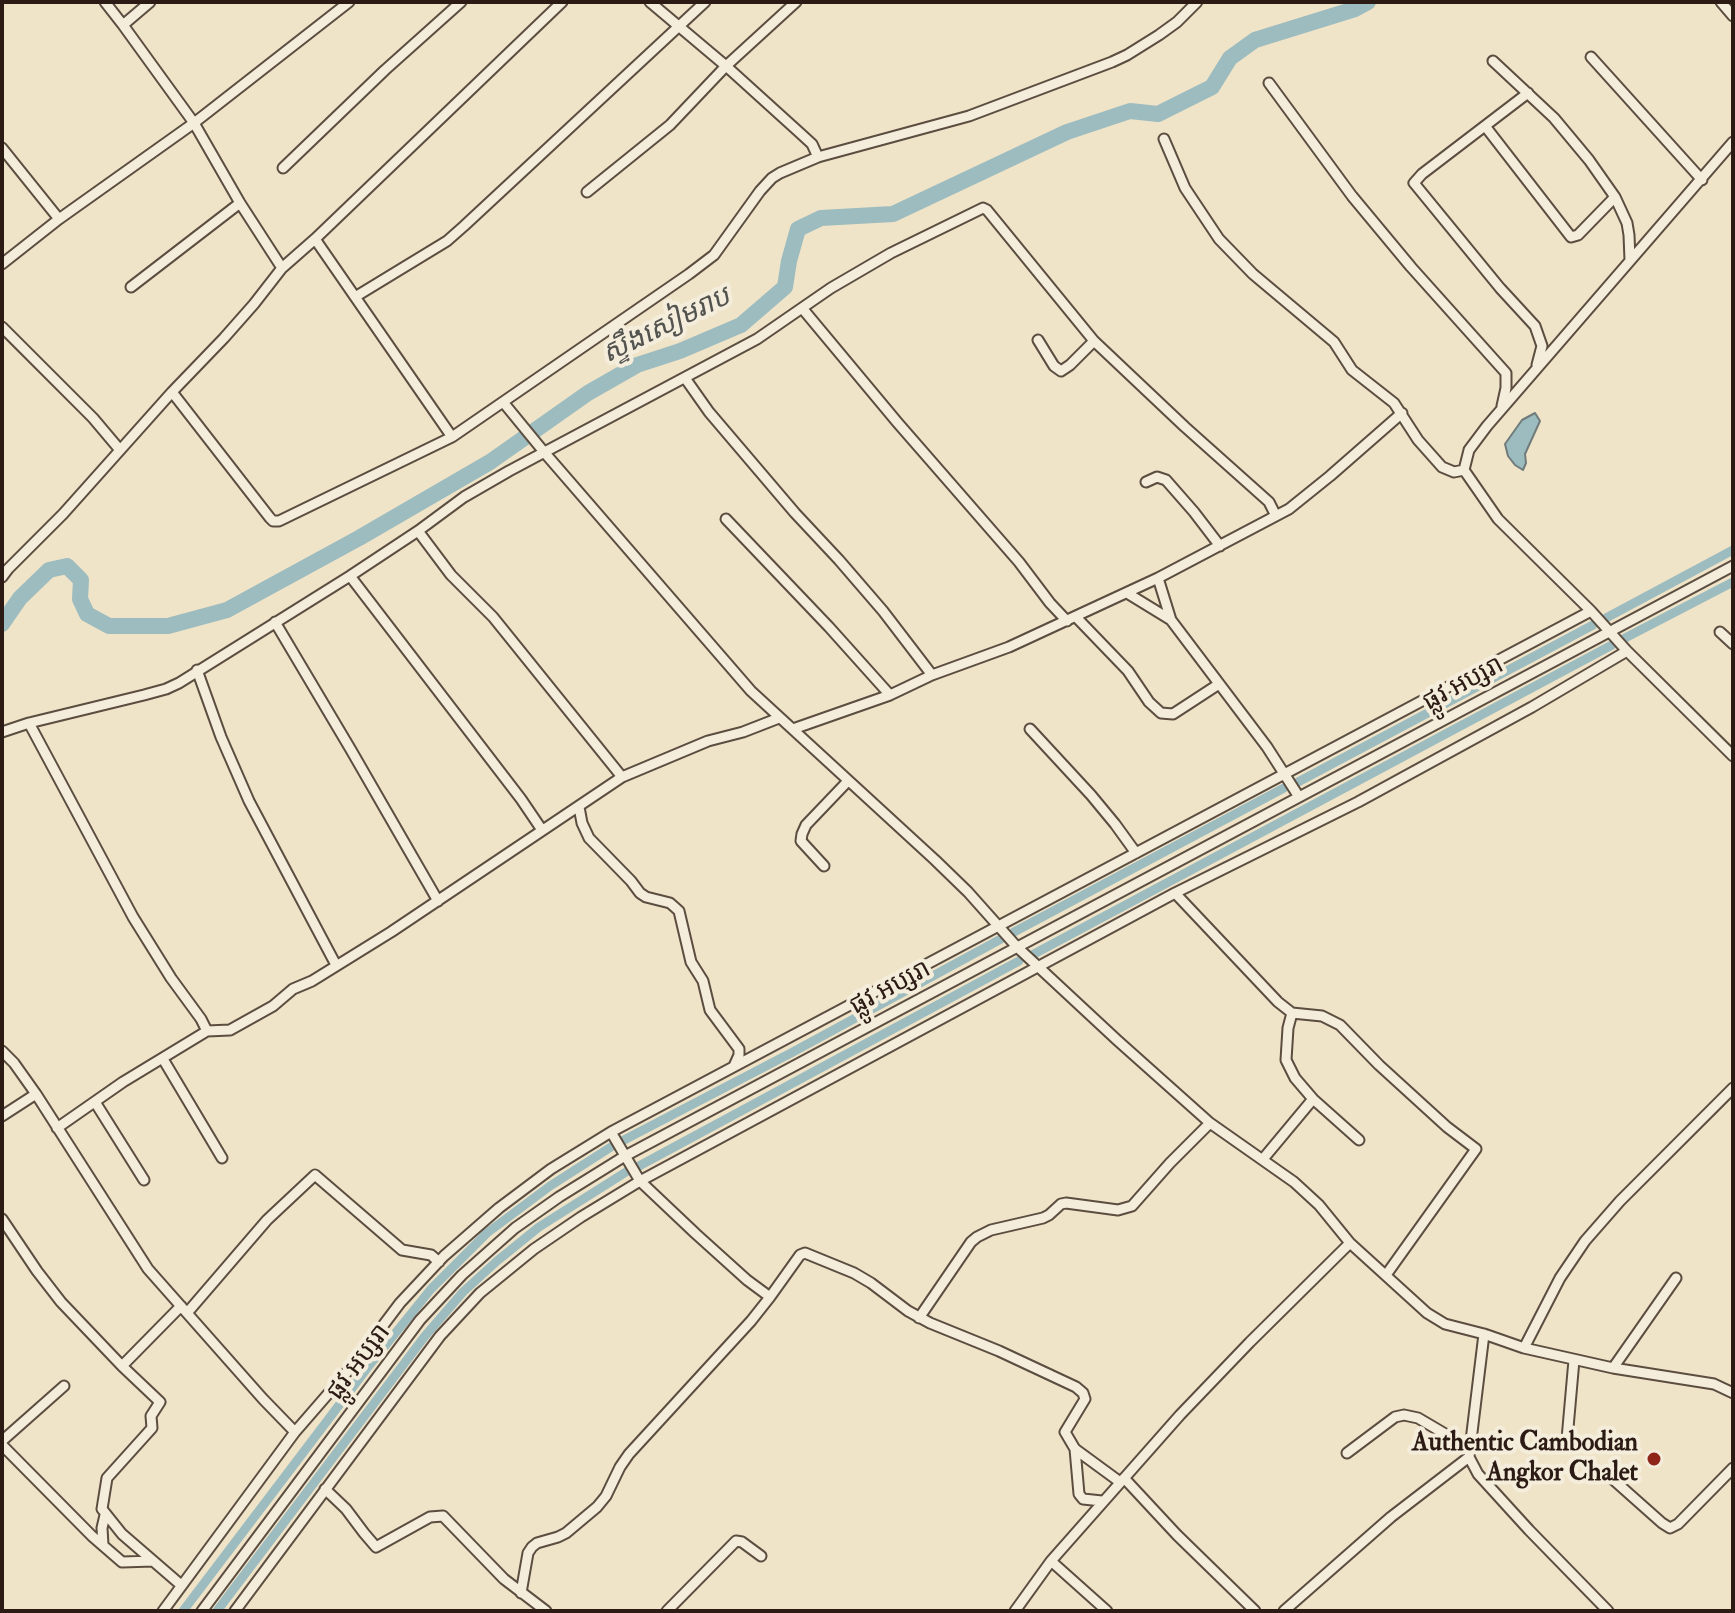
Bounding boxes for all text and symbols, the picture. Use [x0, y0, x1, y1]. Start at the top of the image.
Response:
water label: ស្ទឹងសៀមរាប [597, 282, 737, 372]
street label: ផ្លូវ អប្សរា [1418, 651, 1510, 719]
street label: ផ្លូវ អប្សរា [845, 955, 937, 1023]
street label: ផ្លូវ អប្សរា [321, 1319, 399, 1407]
place label: Authentic Cambodian Angkor Chalet [1412, 1428, 1638, 1490]
marker: Authentic Cambodian Angkor Chalet [1645, 1450, 1663, 1468]

